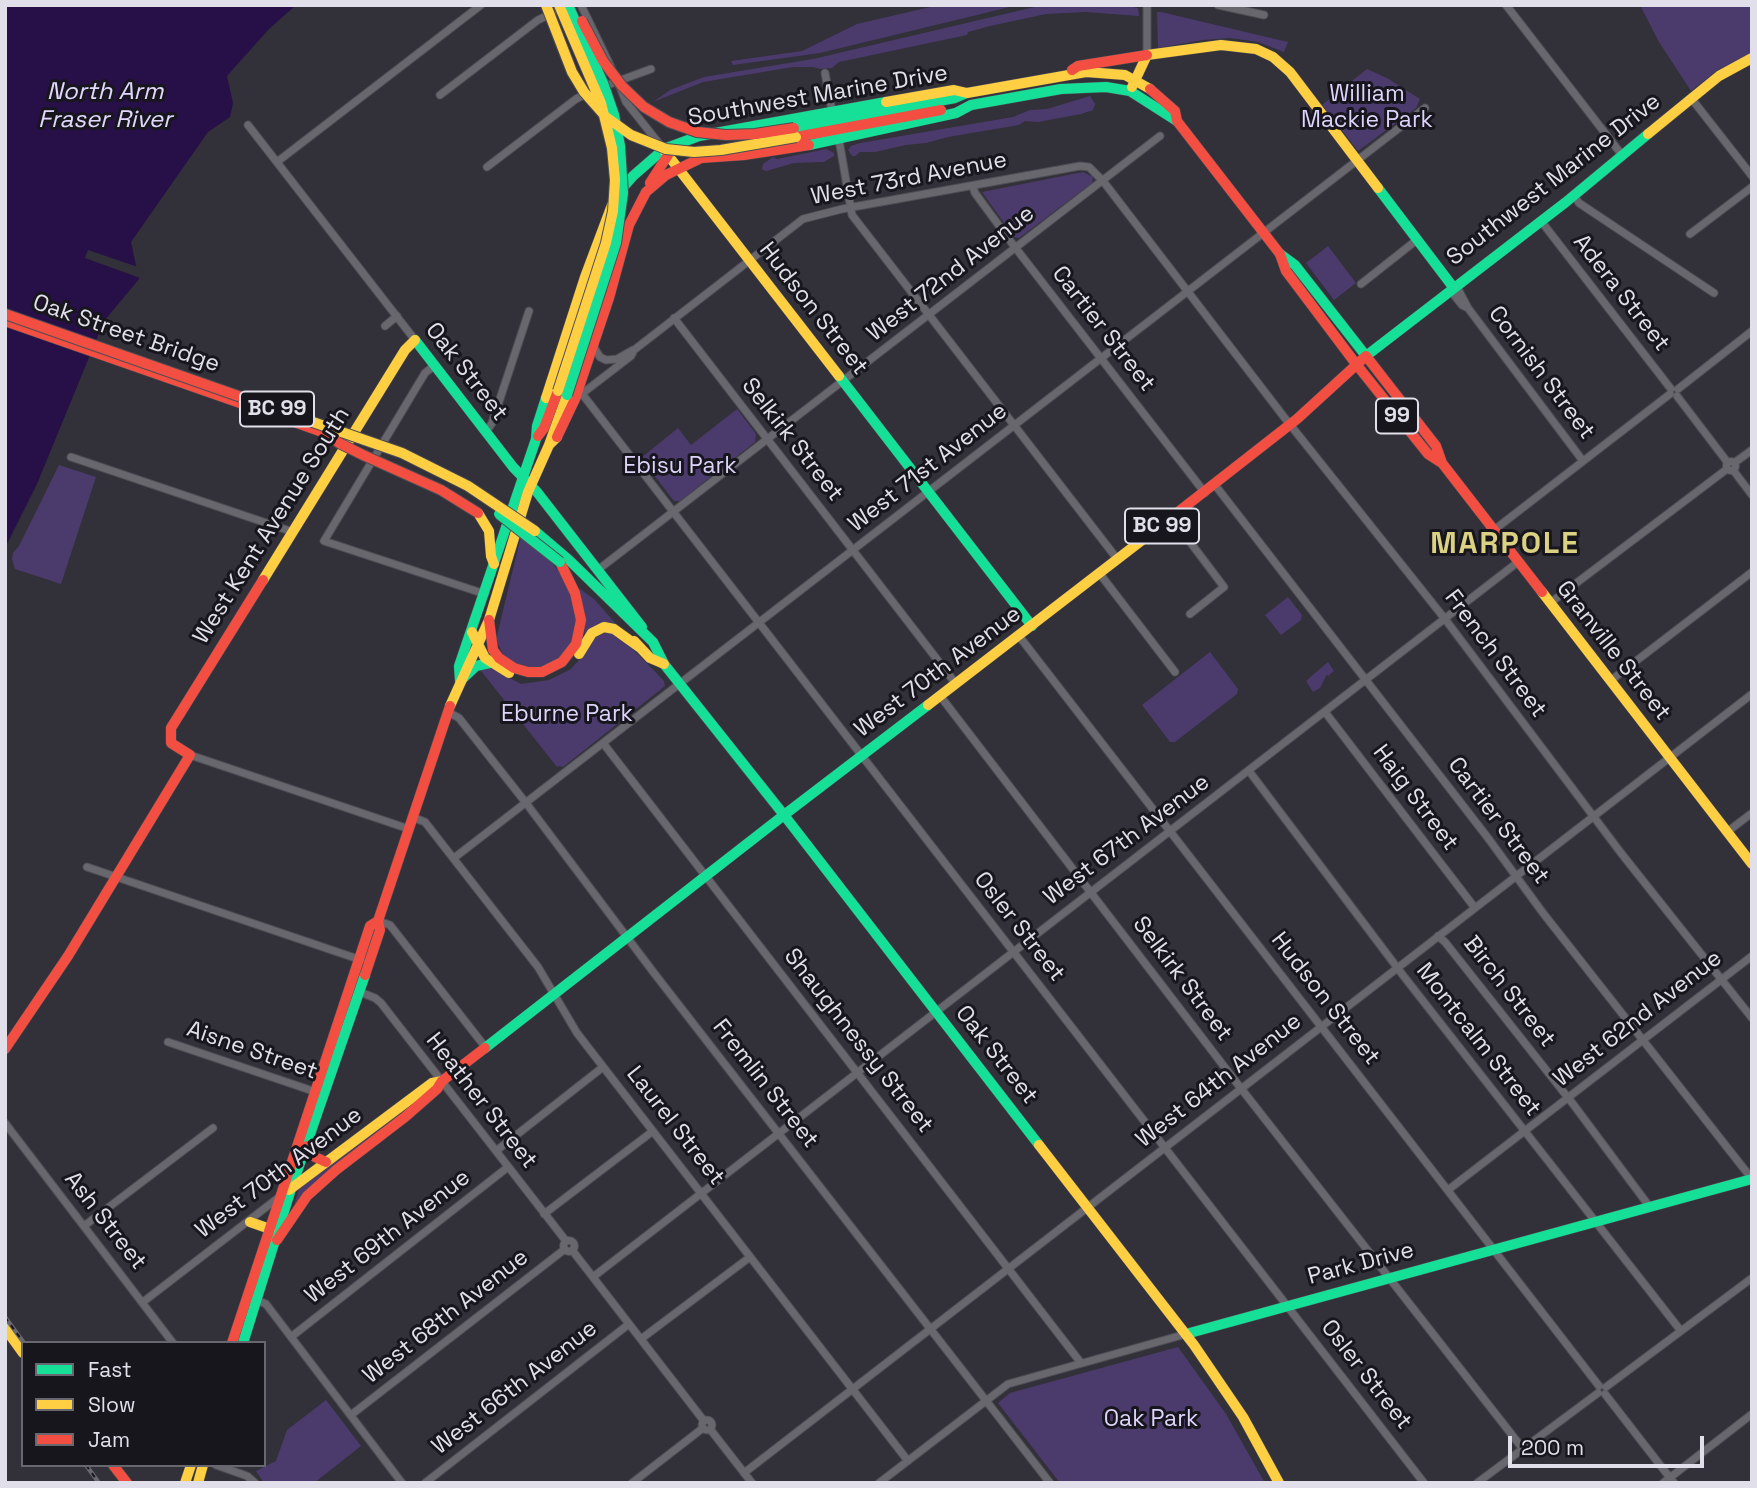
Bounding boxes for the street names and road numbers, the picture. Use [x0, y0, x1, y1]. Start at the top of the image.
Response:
street label: Southwest Marine Drive [686, 60, 950, 132]
street label: Southwest Marine Drive [1442, 88, 1666, 272]
street label: West 73rd Avenue [809, 146, 1009, 212]
street label: West 72nd Avenue [862, 200, 1040, 348]
street label: Adera Street [1567, 229, 1675, 357]
street label: Hudson Street [753, 237, 873, 381]
street label: Cartier Street [1046, 261, 1160, 397]
street label: Oak Street Bridge [29, 289, 223, 379]
street label: Cornish Street [1482, 301, 1600, 445]
street label: Oak Street [419, 317, 513, 427]
street label: Selkirk Street [735, 373, 849, 507]
road number: BC 99 [240, 392, 314, 426]
street label: West 71st Avenue [843, 397, 1013, 539]
road number: 99 [1376, 398, 1418, 434]
street label: West Kent Avenue South [188, 403, 356, 649]
road number: BC 99 [1125, 508, 1199, 544]
street label: Granville Street [1550, 576, 1676, 726]
street label: French Street [1438, 585, 1552, 723]
street label: West 70th Avenue [849, 600, 1027, 744]
street label: Haig Street [1366, 740, 1464, 856]
street label: Cartier Street [1441, 752, 1555, 890]
street label: West 67th Avenue [1039, 769, 1215, 911]
street label: Osler Street [968, 867, 1070, 987]
street label: Selkirk Street [1126, 911, 1238, 1047]
street label: Hudson Street [1265, 927, 1385, 1071]
street label: Birch Street [1457, 931, 1561, 1053]
street label: Shaughnessy Street [777, 943, 939, 1139]
street label: West 62nd Avenue [1548, 945, 1728, 1093]
street label: Montcalm Street [1410, 958, 1546, 1122]
street label: Oak Street [949, 1000, 1043, 1110]
street label: West 64th Avenue [1131, 1008, 1307, 1154]
street label: Fremlin Street [706, 1014, 824, 1154]
street label: Aisne Street [183, 1016, 321, 1086]
street label: Heather Street [420, 1028, 542, 1174]
street label: Laurel Street [620, 1061, 730, 1191]
street label: West 70th Avenue [190, 1101, 368, 1245]
street label: West 69th Avenue [300, 1164, 476, 1310]
street label: Ash Street [58, 1166, 152, 1276]
street label: Park Drive [1305, 1237, 1417, 1291]
street label: West 68th Avenue [358, 1244, 534, 1390]
street label: West 66th Avenue [427, 1315, 603, 1461]
street label: Osler Street [1315, 1315, 1417, 1435]

